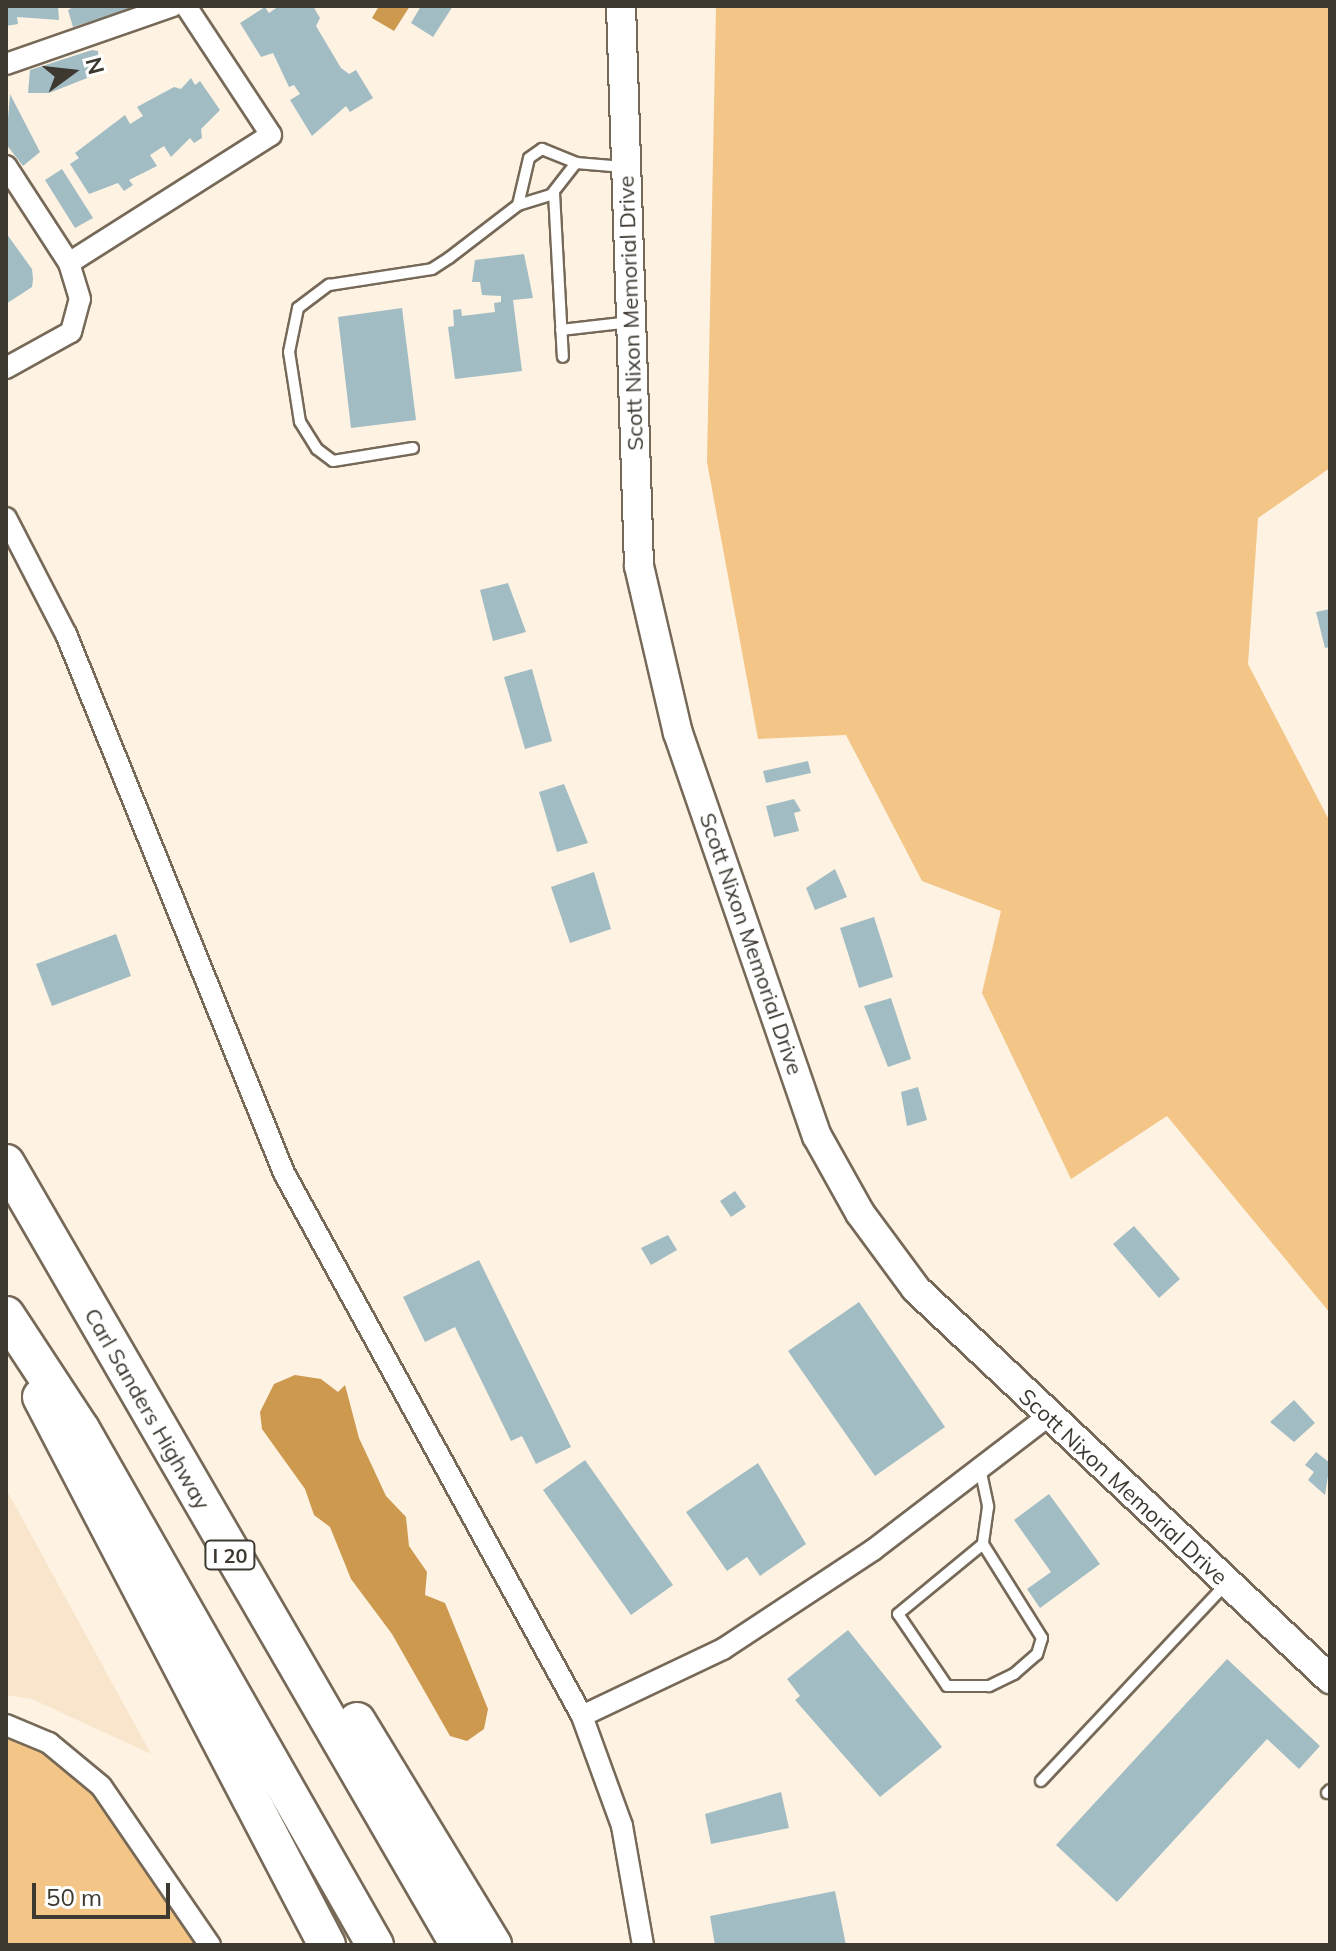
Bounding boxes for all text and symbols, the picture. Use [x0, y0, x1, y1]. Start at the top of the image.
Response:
north arrow [32, 32, 112, 112]
text: N [80, 54, 111, 77]
street label: Scott Nixon Memorial Drive [613, 175, 649, 451]
street label: Scott Nixon Memorial Drive [694, 810, 808, 1078]
street label: Carl Sanders Highway [79, 1304, 215, 1514]
street label: Scott Nixon Memorial Drive [1013, 1383, 1233, 1591]
road number: I 20 [204, 1539, 256, 1571]
scale bar [36, 1867, 174, 1917]
text: 50 m [46, 1882, 102, 1912]

